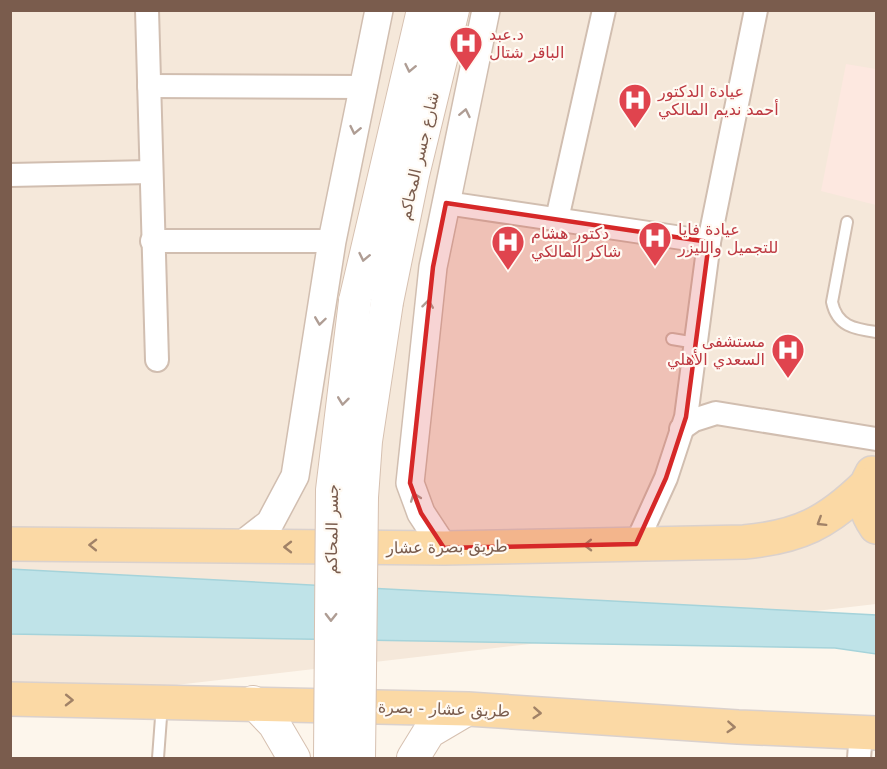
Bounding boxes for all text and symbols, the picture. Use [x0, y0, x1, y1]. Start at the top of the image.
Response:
hospital icon: د.عبد الباقر شتال [448, 25, 484, 72]
place label: د.عبد الباقر شتال [489, 25, 564, 63]
one-way arrow [404, 62, 417, 72]
hospital icon: عيادة الدكتور أحمد نديم المالكي [617, 82, 653, 129]
place label: عيادة الدكتور أحمد نديم المالكي [657, 82, 779, 120]
street label: شارع جسر المحاكم [395, 90, 444, 222]
one-way arrow [458, 108, 471, 118]
one-way arrow [349, 124, 362, 134]
hospital icon: عيادة فايا للتجميل والليزر [637, 220, 673, 267]
place label: عيادة فايا للتجميل والليزر [677, 220, 778, 258]
hospital icon: دكتور هشام شاكر المالكي [490, 224, 526, 271]
place label: دكتور هشام شاكر المالكي [531, 224, 621, 262]
one-way arrow [359, 252, 372, 262]
one-way arrow [421, 300, 434, 309]
one-way arrow [315, 317, 327, 326]
place label: مستشفى السعدي الأهلي [667, 332, 765, 370]
hospital icon: مستشفى السعدي الأهلي [770, 332, 806, 379]
one-way arrow [337, 397, 350, 406]
street label: جسر المحاكم [322, 484, 343, 574]
one-way arrow [410, 492, 423, 503]
one-way arrow [817, 514, 827, 526]
street label: طريق بصرة عشار [385, 536, 508, 559]
one-way arrow [583, 538, 592, 551]
one-way arrow [88, 539, 97, 551]
one-way arrow [283, 541, 292, 553]
one-way arrow [325, 612, 337, 621]
one-way arrow [64, 693, 73, 706]
street label: طريق عشار - بصرة [377, 697, 510, 722]
one-way arrow [532, 707, 541, 720]
one-way arrow [727, 720, 736, 733]

